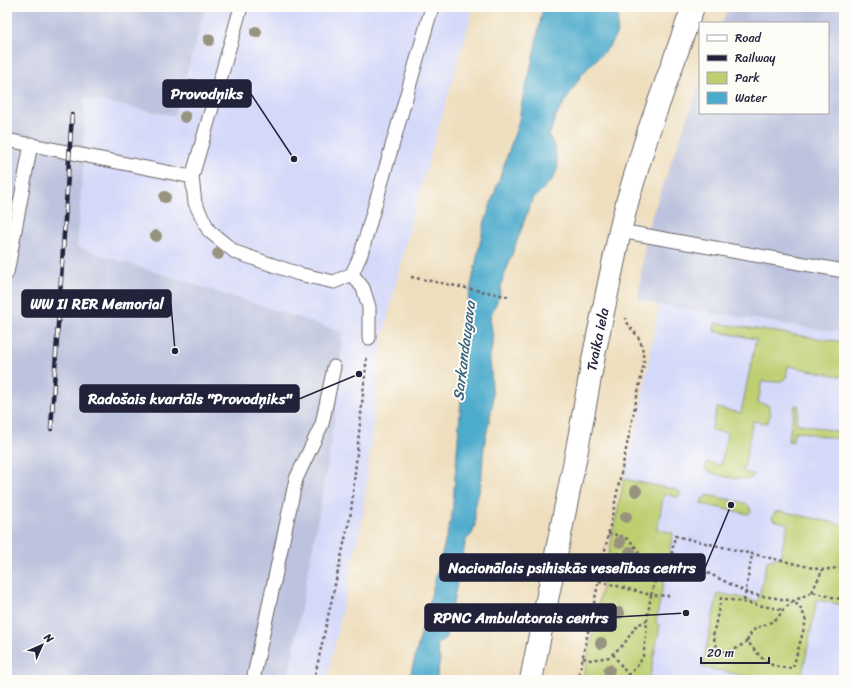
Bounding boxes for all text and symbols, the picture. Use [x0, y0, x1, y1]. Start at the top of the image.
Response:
legend [699, 22, 829, 114]
text: Road [735, 27, 762, 49]
text: Railway [735, 47, 776, 69]
text: Park [735, 67, 760, 89]
callout: Provodņiks [163, 80, 251, 107]
text: Provodņiks [171, 81, 244, 107]
text: Water [735, 87, 768, 109]
callout: WW II RER Memorial [22, 290, 171, 317]
text: WW II RER Memorial [30, 291, 165, 317]
water label: Sarkandaugava [445, 298, 483, 402]
street label: Tvaika iela [579, 306, 617, 373]
callout: Radošais kvartāls "Provodņiks" [80, 385, 299, 412]
text: Radošais kvartāls "Provodņiks" [87, 386, 294, 412]
callout: Nacionālais psihiskās veselības centrs [440, 554, 705, 581]
text: Nacionālais psihiskās veselības centrs [447, 555, 697, 581]
callout: RPNC Ambulatorais centrs [425, 604, 616, 631]
text: RPNC Ambulatorais centrs [433, 605, 609, 631]
north arrow [22, 625, 62, 665]
text: N [39, 628, 58, 648]
scale bar [701, 639, 769, 665]
text: 20 m [707, 642, 734, 664]

